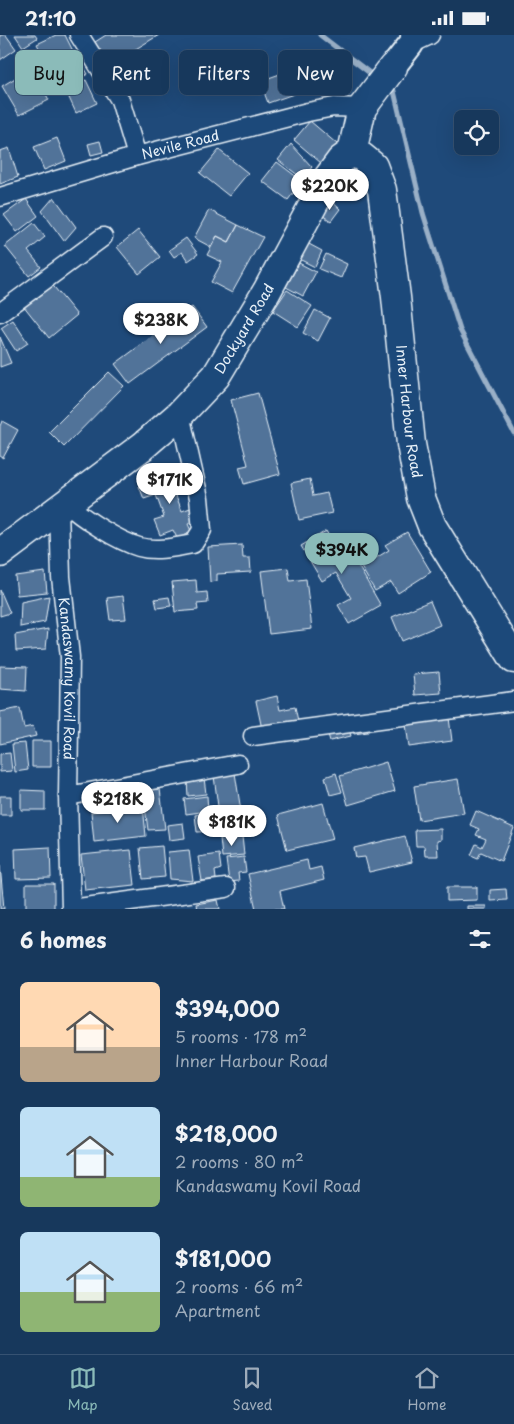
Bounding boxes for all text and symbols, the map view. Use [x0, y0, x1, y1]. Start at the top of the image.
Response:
text: 21:10 [25, 4, 76, 32]
chip: Buy [15, 50, 83, 95]
chip: Rent [93, 50, 169, 95]
chip: Filters [179, 50, 268, 95]
chip: New [278, 50, 352, 95]
map controls [454, 110, 499, 155]
button: locate [454, 110, 499, 155]
street label: Nevile Road [139, 124, 222, 164]
pin: $220K [295, 169, 365, 211]
text: $220K [302, 173, 358, 197]
street label: Dockyard Road [209, 280, 279, 378]
pin: $238K [126, 303, 196, 345]
text: $238K [134, 307, 188, 331]
street label: Inner Harbour Road [391, 344, 428, 480]
pin: $171K [135, 463, 205, 505]
text: $171K [147, 467, 193, 491]
pin: $394K [307, 533, 377, 575]
text: $394K [316, 537, 368, 561]
street label: Kandaswamy Kovil Road [53, 596, 81, 760]
pin: $218K [83, 781, 153, 824]
text: $218K [92, 786, 144, 810]
pin: $181K [197, 805, 267, 847]
text: $181K [208, 809, 256, 833]
text: 6 homes [20, 923, 106, 955]
icon: filters [466, 925, 494, 953]
text: $394,000 [175, 992, 280, 1024]
icon: home [60, 1002, 120, 1062]
text: 5 rooms · 178 m² [175, 1024, 307, 1048]
text: Inner Harbour Road [175, 1048, 328, 1072]
text: $218,000 [175, 1117, 278, 1149]
icon: home [60, 1127, 120, 1187]
text: 2 rooms · 80 m² [175, 1149, 304, 1173]
text: Kandaswamy Kovil Road [175, 1173, 361, 1197]
text: $181,000 [175, 1242, 271, 1274]
icon: home [60, 1252, 120, 1312]
text: 2 rooms · 66 m² [175, 1274, 303, 1298]
text: Apartment [175, 1298, 260, 1322]
tab: Map [68, 1364, 97, 1415]
tab: Saved [233, 1364, 272, 1415]
tab: Home [407, 1364, 446, 1415]

